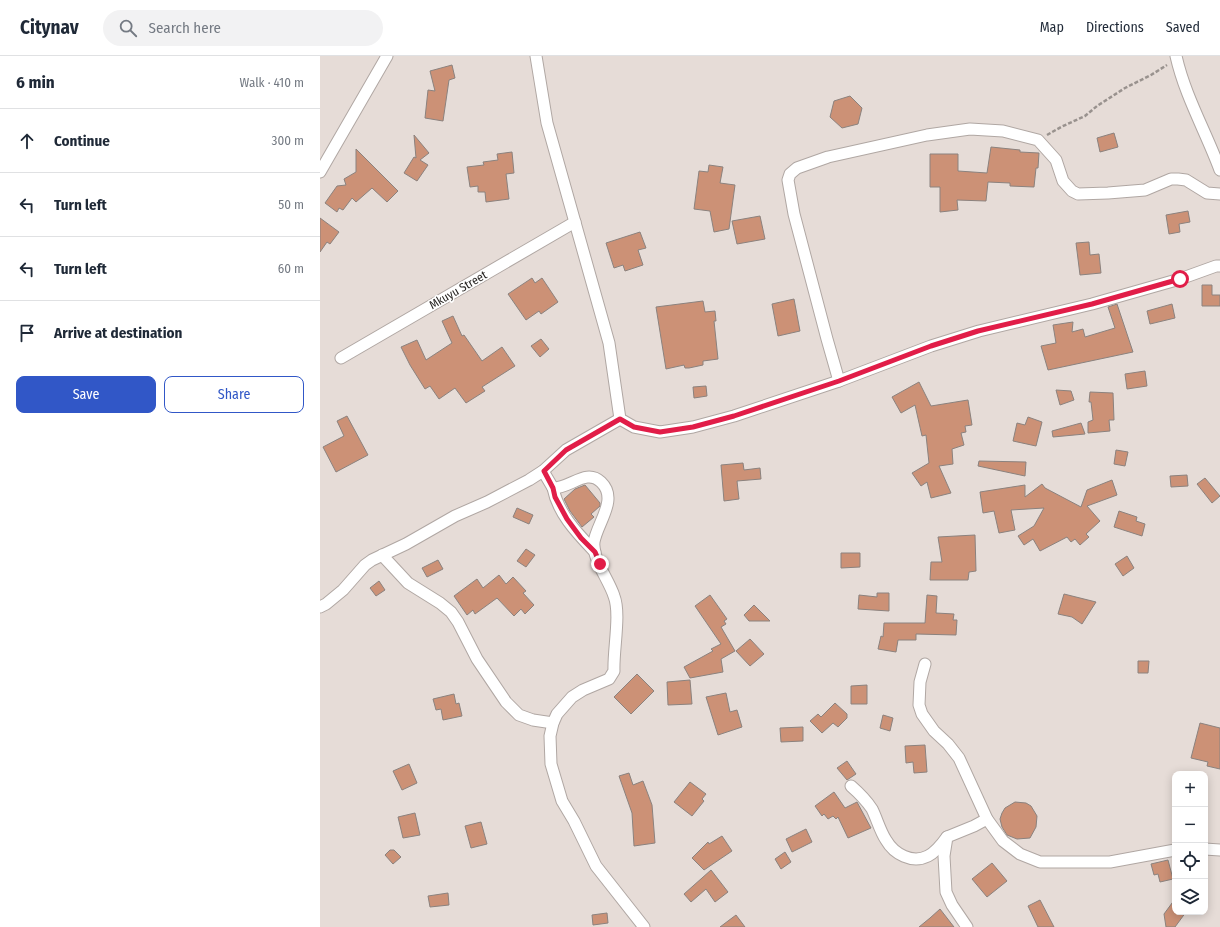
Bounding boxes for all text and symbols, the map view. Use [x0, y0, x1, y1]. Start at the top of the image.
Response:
search box [103, 10, 383, 46]
text: Citynav [20, 16, 79, 39]
icon: search [117, 17, 139, 39]
text: Search here [149, 19, 221, 37]
text: Map [1040, 19, 1064, 36]
text: Directions [1086, 19, 1144, 36]
text: Saved [1166, 19, 1200, 36]
text: 6 min [16, 72, 55, 93]
text: Walk · 410 m [240, 75, 304, 90]
icon: ahead [16, 130, 38, 152]
text: Continue [54, 132, 110, 150]
text: 300 m [272, 133, 304, 148]
icon: left [16, 194, 38, 216]
text: Turn left [54, 196, 107, 214]
text: 50 m [278, 197, 304, 212]
icon: left [16, 258, 38, 280]
text: Turn left [54, 260, 107, 278]
text: 60 m [278, 261, 304, 276]
street label: Mkuyu Street [427, 268, 489, 312]
route start [1171, 270, 1189, 288]
icon: arrive [16, 322, 38, 344]
text: Arrive at destination [54, 324, 182, 342]
button: Save [16, 376, 156, 413]
button: Share [164, 376, 304, 413]
route end [591, 555, 609, 573]
map controls [1172, 771, 1208, 915]
button: + [1172, 771, 1208, 807]
button: − [1172, 807, 1208, 843]
button: locate [1172, 843, 1208, 879]
button: layers [1172, 879, 1208, 915]

